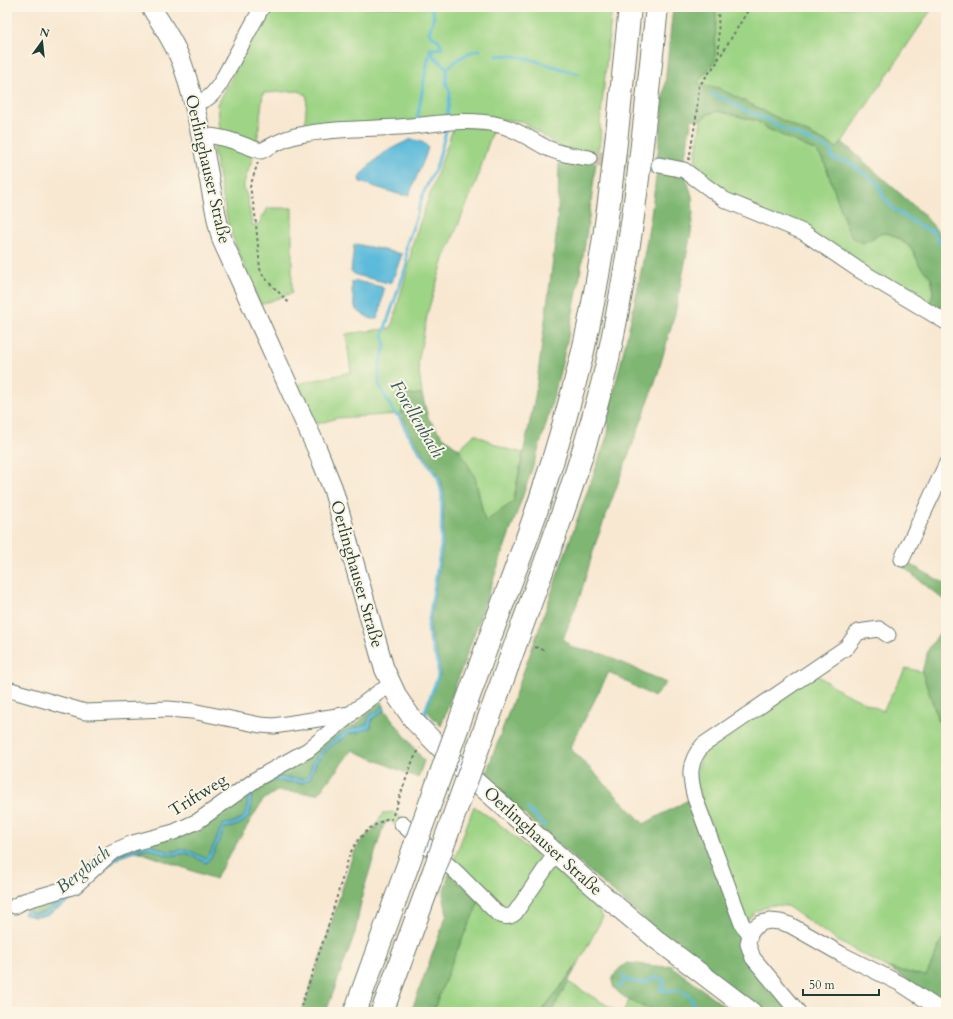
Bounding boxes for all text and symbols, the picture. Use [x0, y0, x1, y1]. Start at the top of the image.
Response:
north arrow [22, 22, 62, 62]
text: N [38, 24, 51, 41]
street label: Oerlinghauser Straße [180, 92, 236, 246]
water label: Forellenbach [384, 375, 450, 463]
street label: Oerlinghauser Straße [325, 498, 389, 650]
street label: Triftweg [164, 768, 232, 822]
street label: Oerlinghauser Straße [479, 781, 607, 901]
water label: Bergbach [51, 840, 116, 899]
scale bar [803, 971, 879, 997]
text: 50 m [809, 977, 836, 993]

